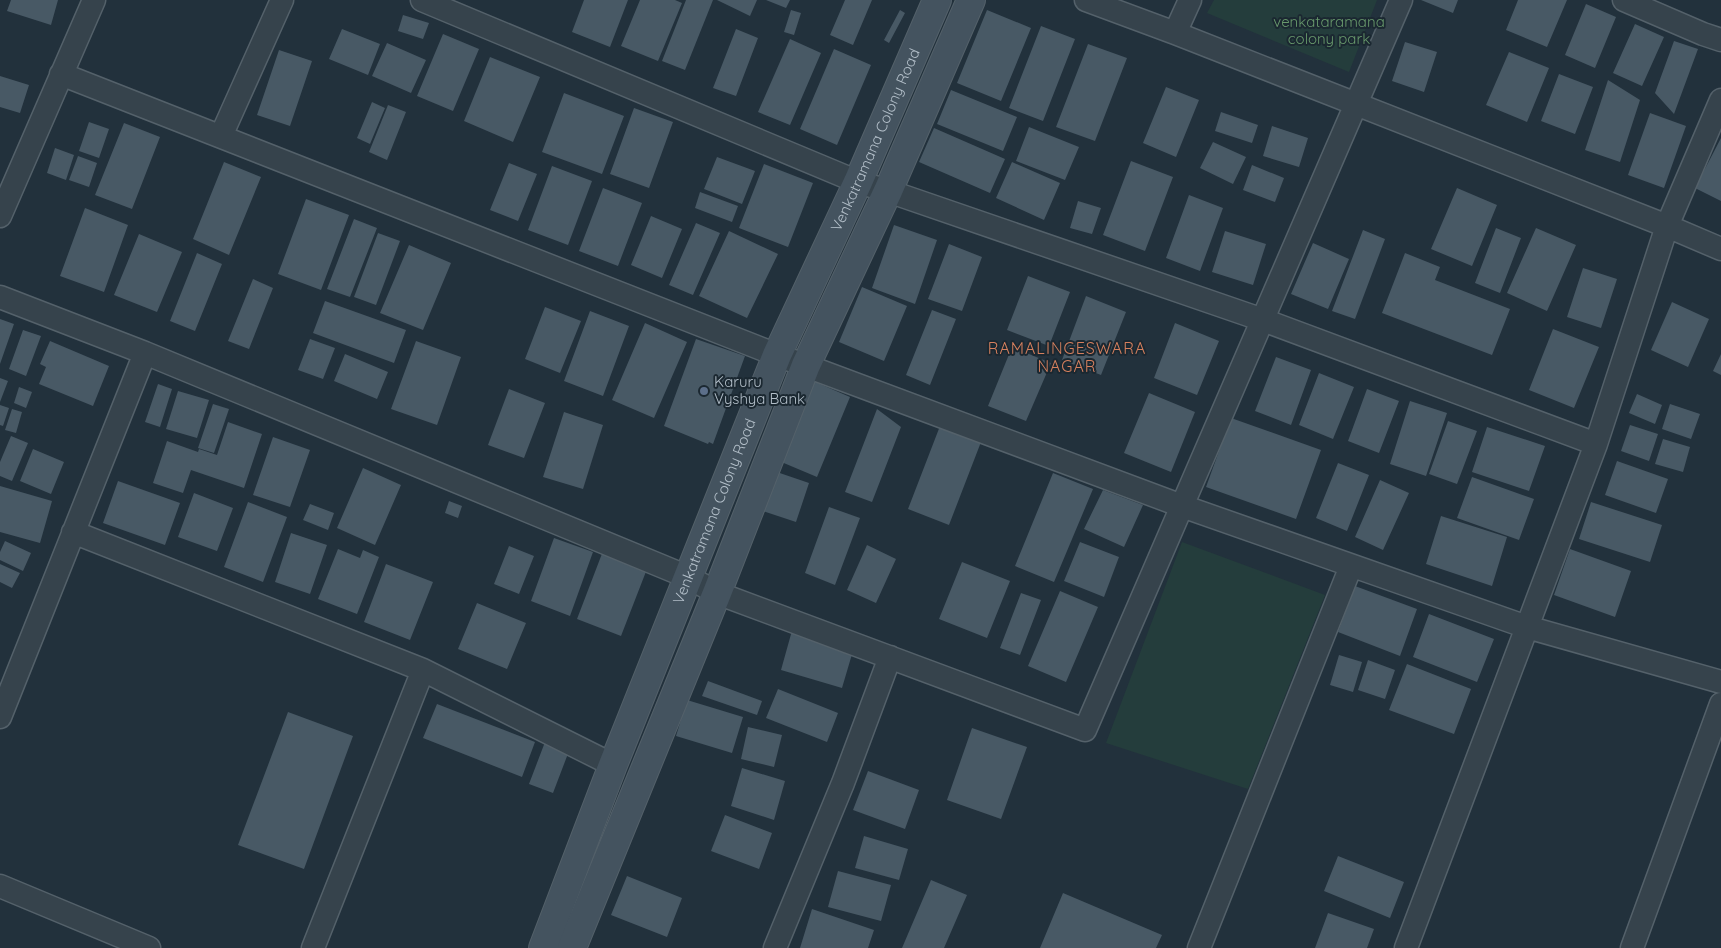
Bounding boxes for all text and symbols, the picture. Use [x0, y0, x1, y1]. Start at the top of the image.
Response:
park label: venkataramana colony park [1273, 12, 1385, 48]
street label: Venkatramana Colony Road [826, 45, 924, 234]
district label: RAMALINGESWARA NAGAR [988, 338, 1146, 376]
place label: Karuru Vyshya Bank [714, 372, 805, 408]
marker: Karuru Vyshya Bank [698, 385, 710, 397]
street label: Venkatramana Colony Road [668, 416, 760, 607]

